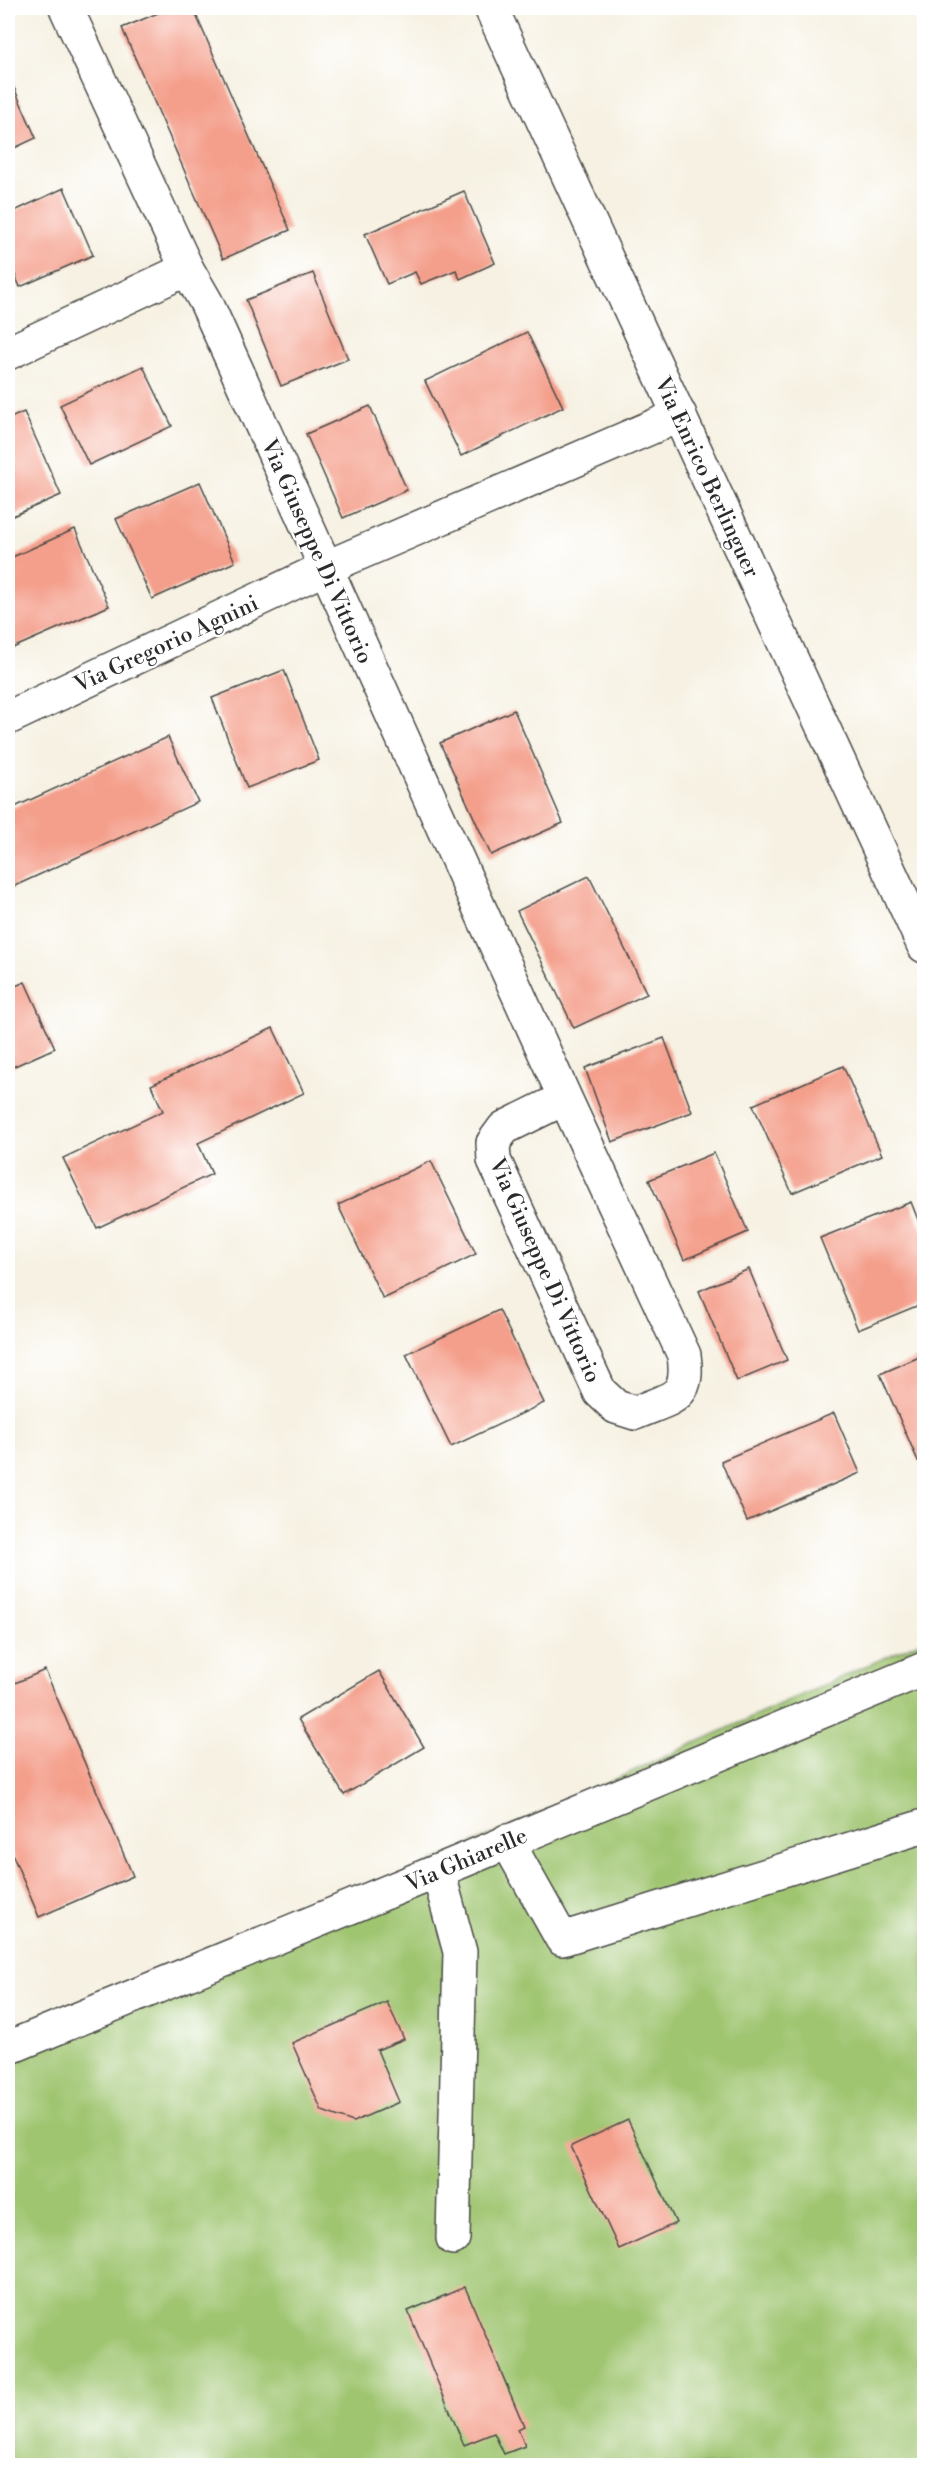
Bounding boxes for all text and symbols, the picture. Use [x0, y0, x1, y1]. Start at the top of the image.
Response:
street label: Via Enrico Berlinguer [648, 372, 765, 582]
street label: Via Giuseppe Di Vittorio [255, 434, 378, 668]
street label: Via Gregorio Agnini [69, 590, 263, 699]
street label: Via Giuseppe Di Vittorio [483, 1153, 606, 1387]
street label: Via Ghiarelle [401, 1823, 532, 1899]

